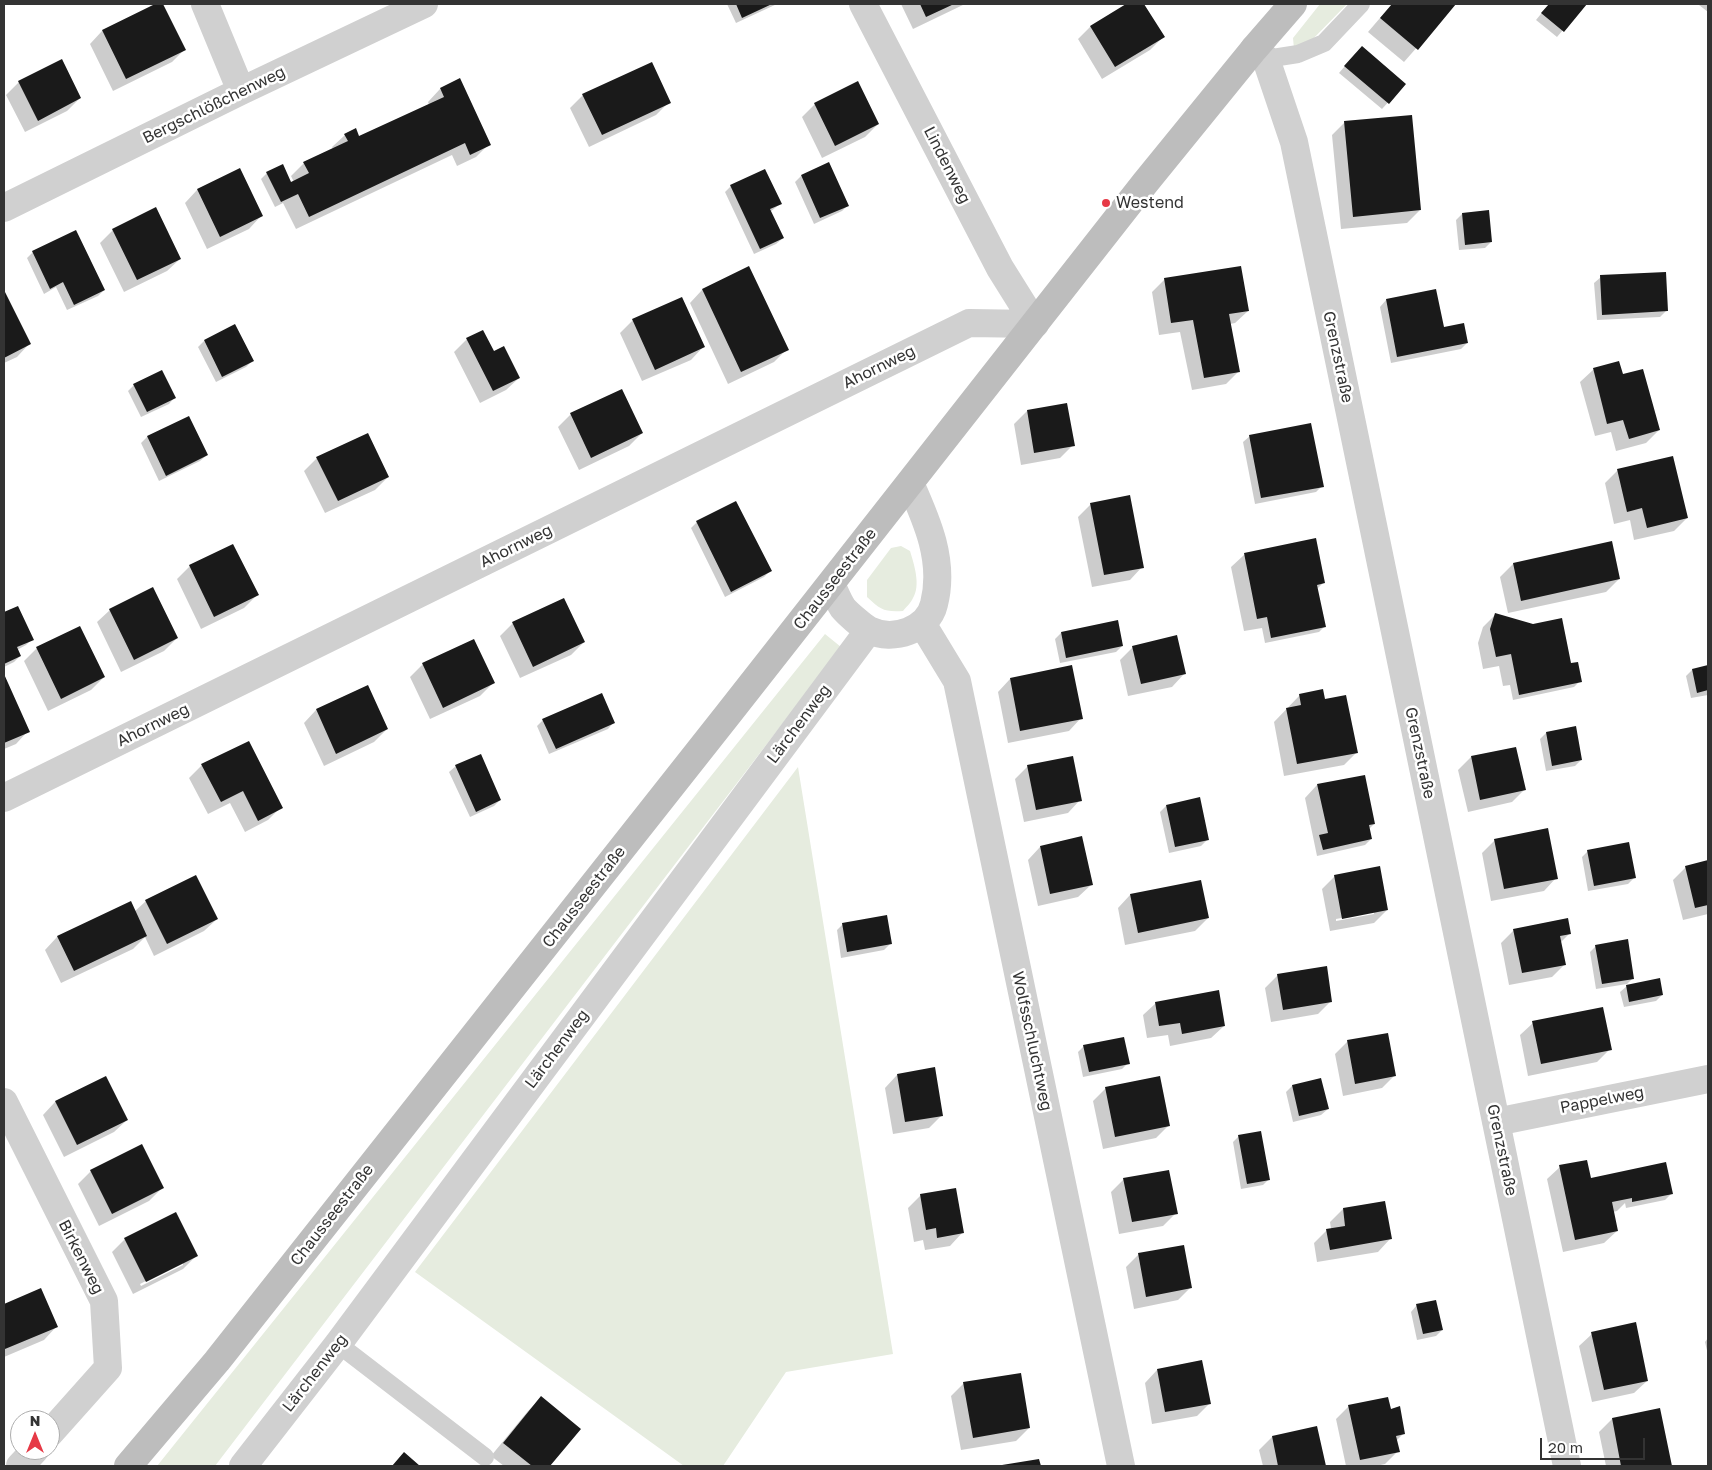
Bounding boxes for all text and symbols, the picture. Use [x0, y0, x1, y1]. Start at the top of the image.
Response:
street label: Bergschlößchenweg [140, 62, 288, 148]
street label: Lindenweg [919, 123, 975, 207]
place label: Westend [1116, 193, 1184, 213]
marker: Westend [1100, 197, 1112, 209]
street label: Grenzstraße [1319, 309, 1357, 405]
street label: Ahornweg [840, 341, 918, 393]
street label: Ahornweg [477, 520, 555, 572]
street label: Chausseestraße [789, 524, 881, 634]
street label: Lärchenweg [763, 681, 835, 767]
street label: Ahornweg [114, 699, 192, 751]
street label: Grenzstraße [1401, 705, 1439, 801]
street label: Chausseestraße [538, 842, 630, 952]
street label: Wolfsschluchtweg [1008, 969, 1056, 1113]
street label: Lärchenweg [521, 1006, 593, 1092]
street label: Pappelweg [1558, 1082, 1646, 1118]
street label: Grenzstraße [1483, 1102, 1521, 1198]
street label: Chausseestraße [286, 1160, 378, 1270]
street label: Birkenweg [54, 1217, 108, 1297]
street label: Lärchenweg [279, 1330, 351, 1416]
north arrow [10, 1410, 60, 1460]
text: N [30, 1412, 40, 1429]
scale bar [1542, 1428, 1647, 1460]
text: 20 m [1548, 1438, 1583, 1456]

